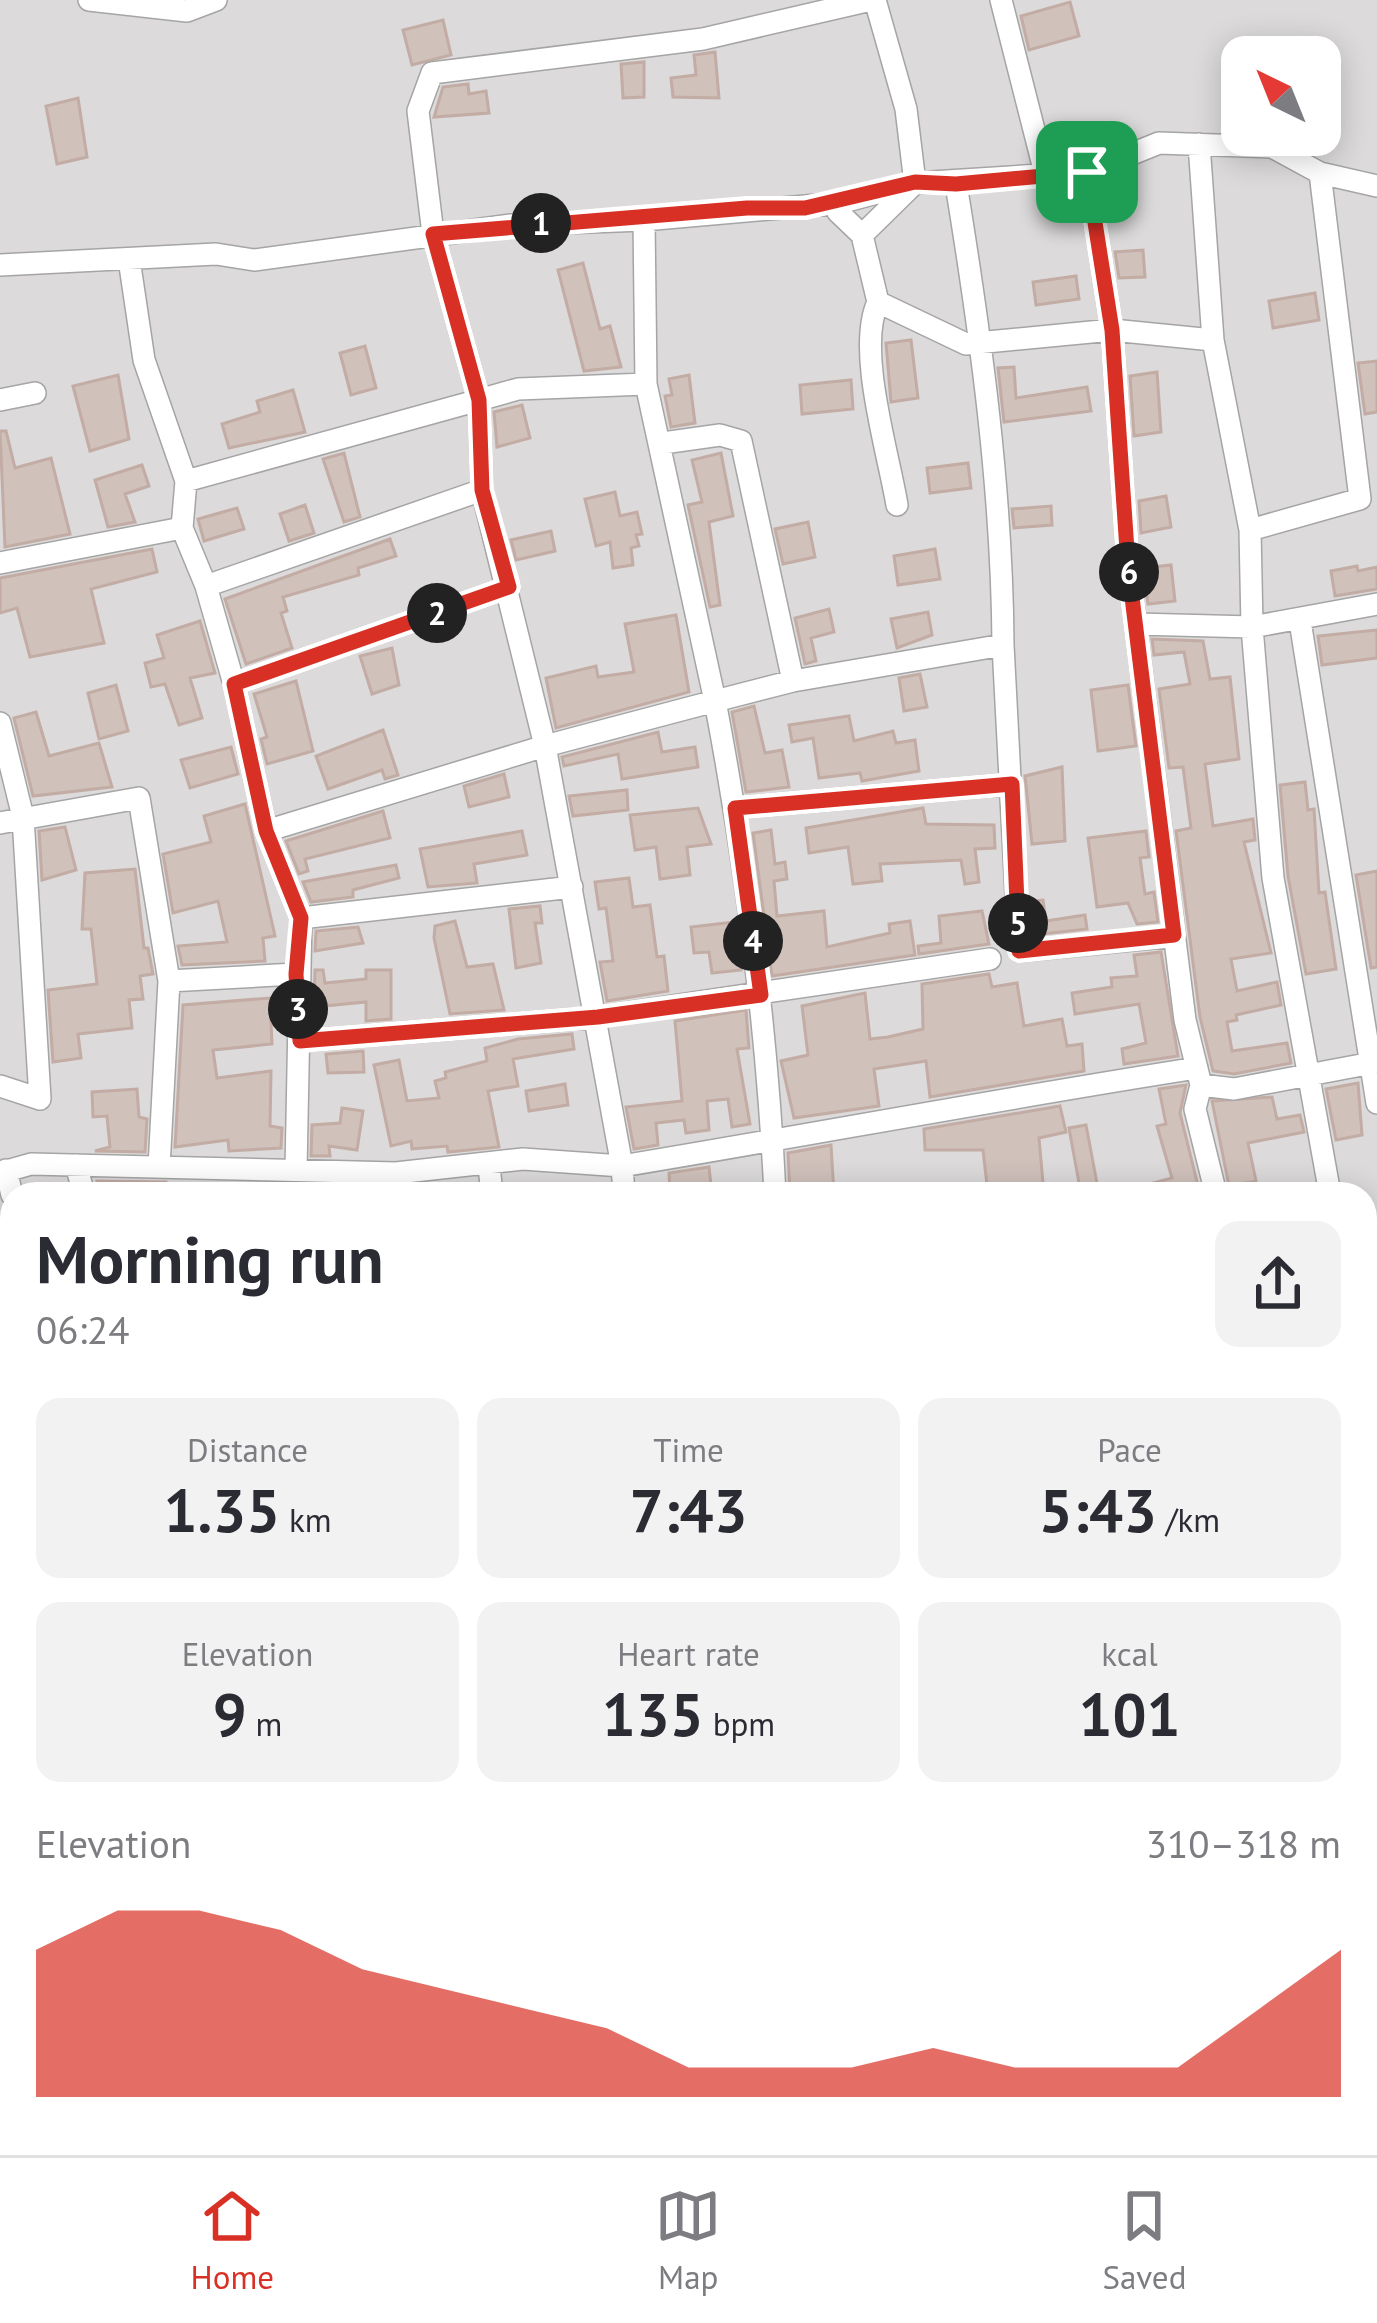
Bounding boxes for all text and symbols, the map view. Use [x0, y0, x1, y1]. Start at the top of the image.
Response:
north arrow [1221, 36, 1341, 156]
map controls [1221, 36, 1341, 156]
pin [1036, 121, 1138, 223]
icon: arrive [1054, 139, 1120, 205]
pin: 1 [511, 193, 571, 253]
text: 1 [532, 201, 550, 244]
pin: 6 [1099, 542, 1159, 602]
text: 6 [1120, 550, 1138, 593]
pin: 2 [407, 583, 467, 643]
text: 2 [428, 591, 446, 634]
pin: 5 [988, 893, 1048, 953]
text: 5 [1009, 901, 1027, 944]
pin: 4 [723, 911, 783, 971]
text: 4 [744, 919, 762, 962]
pin: 3 [268, 979, 328, 1039]
text: 3 [289, 987, 307, 1030]
text: Morning run [36, 1216, 384, 1301]
button: share [1215, 1221, 1341, 1347]
text: 06:24 [36, 1304, 130, 1355]
text: Distance [187, 1428, 308, 1471]
text: Time [653, 1428, 724, 1471]
text: Pace [1097, 1428, 1162, 1471]
text: 1.35 [163, 1471, 280, 1549]
text: 7:43 [629, 1471, 748, 1549]
text: 5:43 [1039, 1471, 1157, 1549]
text: km [280, 1498, 332, 1541]
text: /km [1157, 1498, 1220, 1541]
text: Elevation [182, 1632, 313, 1675]
text: Heart rate [617, 1632, 760, 1675]
text: kcal [1101, 1632, 1158, 1675]
text: 9 [213, 1675, 247, 1753]
text: 135 [602, 1675, 704, 1753]
text: 101 [1078, 1675, 1181, 1753]
text: m [247, 1702, 282, 1745]
text: bpm [704, 1702, 775, 1745]
text: Elevation [36, 1818, 191, 1869]
text: 310–318 m [1146, 1818, 1341, 1869]
tab: Home [191, 2183, 274, 2298]
tab: Map [655, 2183, 721, 2298]
tab: Saved [1102, 2183, 1186, 2298]

